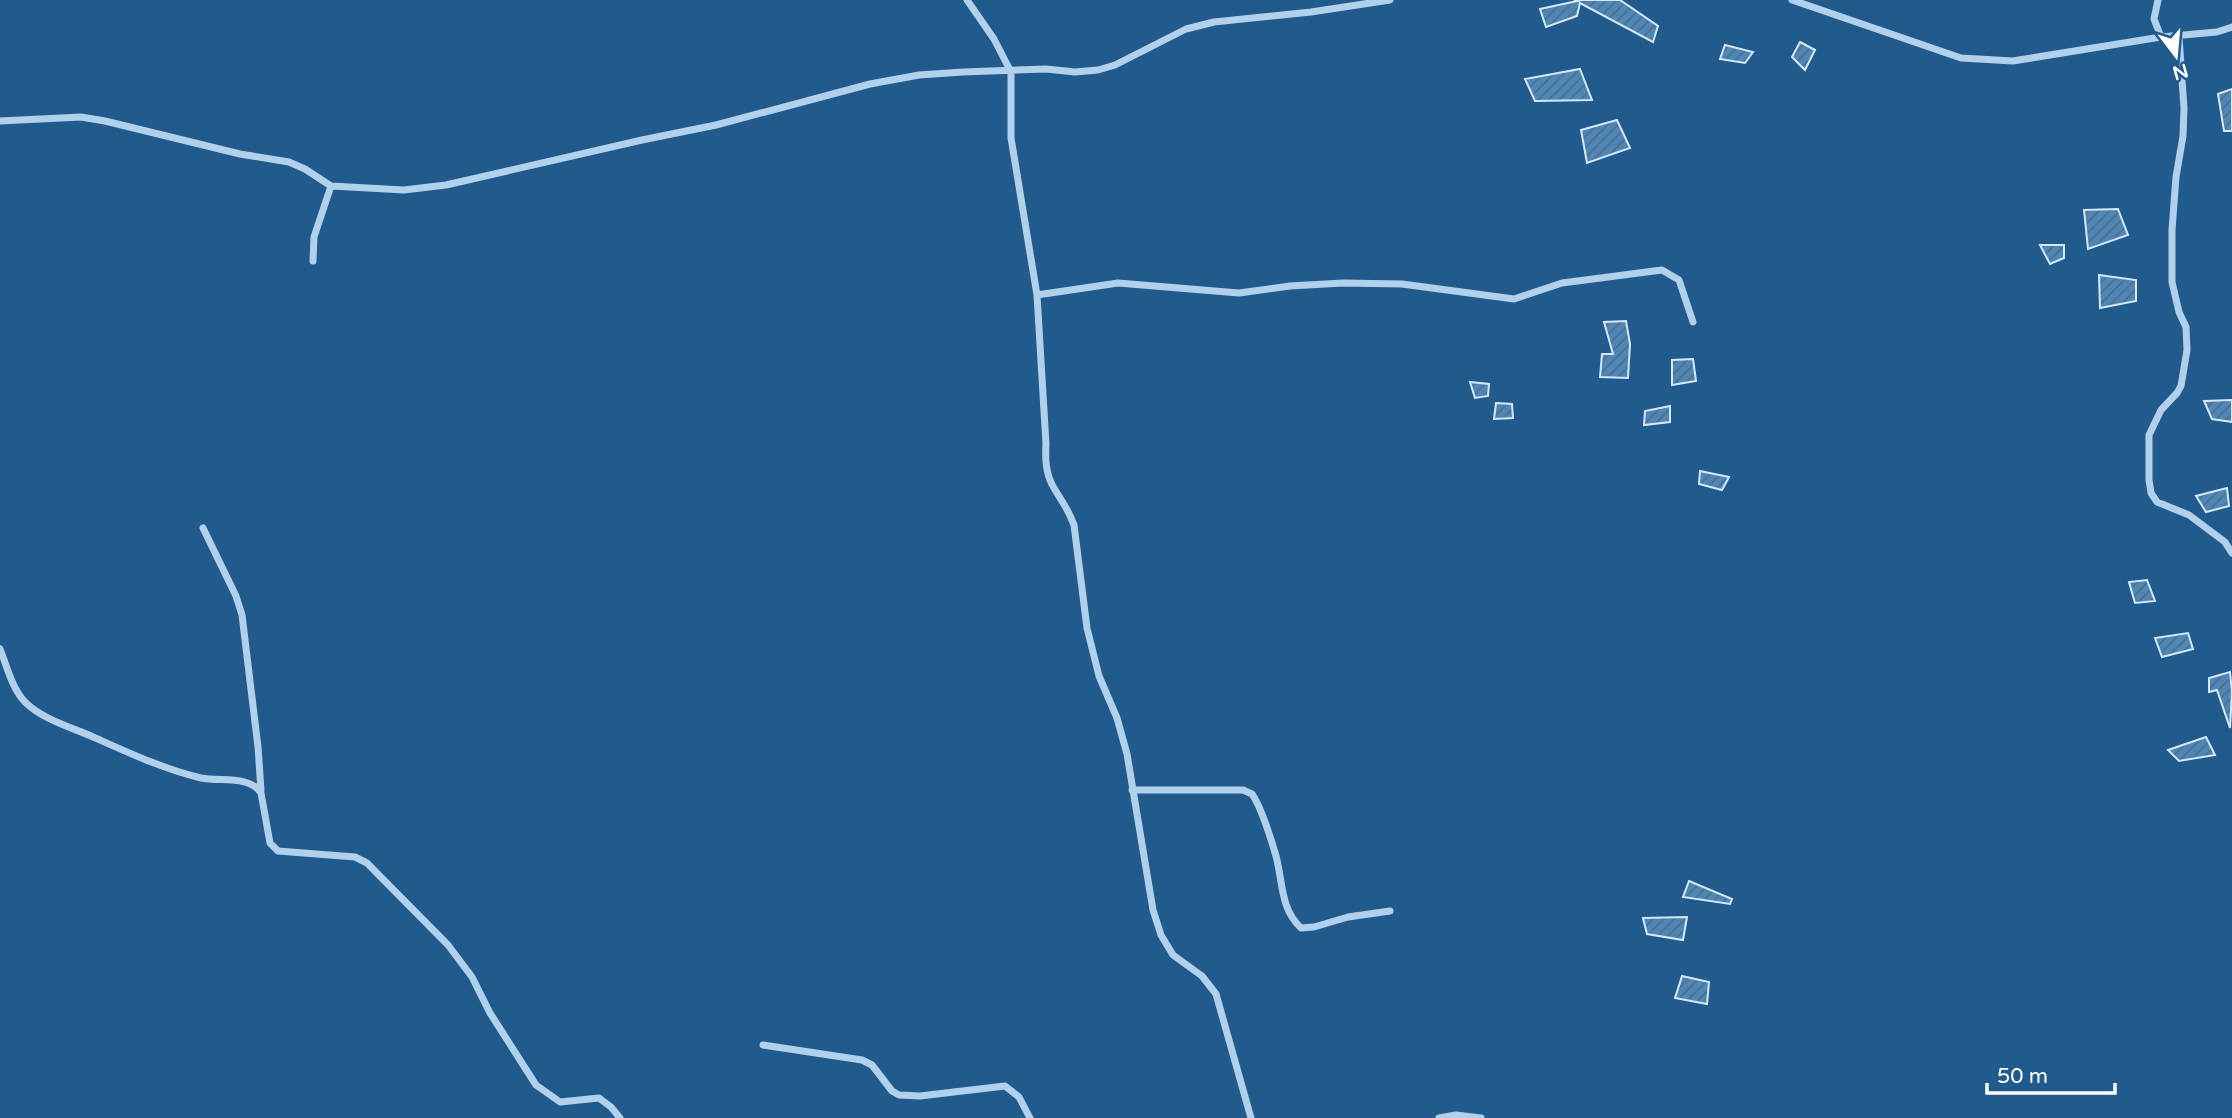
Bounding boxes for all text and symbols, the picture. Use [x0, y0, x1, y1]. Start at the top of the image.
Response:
north arrow [2141, 21, 2211, 91]
text: N [2170, 59, 2191, 84]
scale bar [1987, 1052, 2115, 1096]
text: 50 m [1997, 1064, 2048, 1089]

